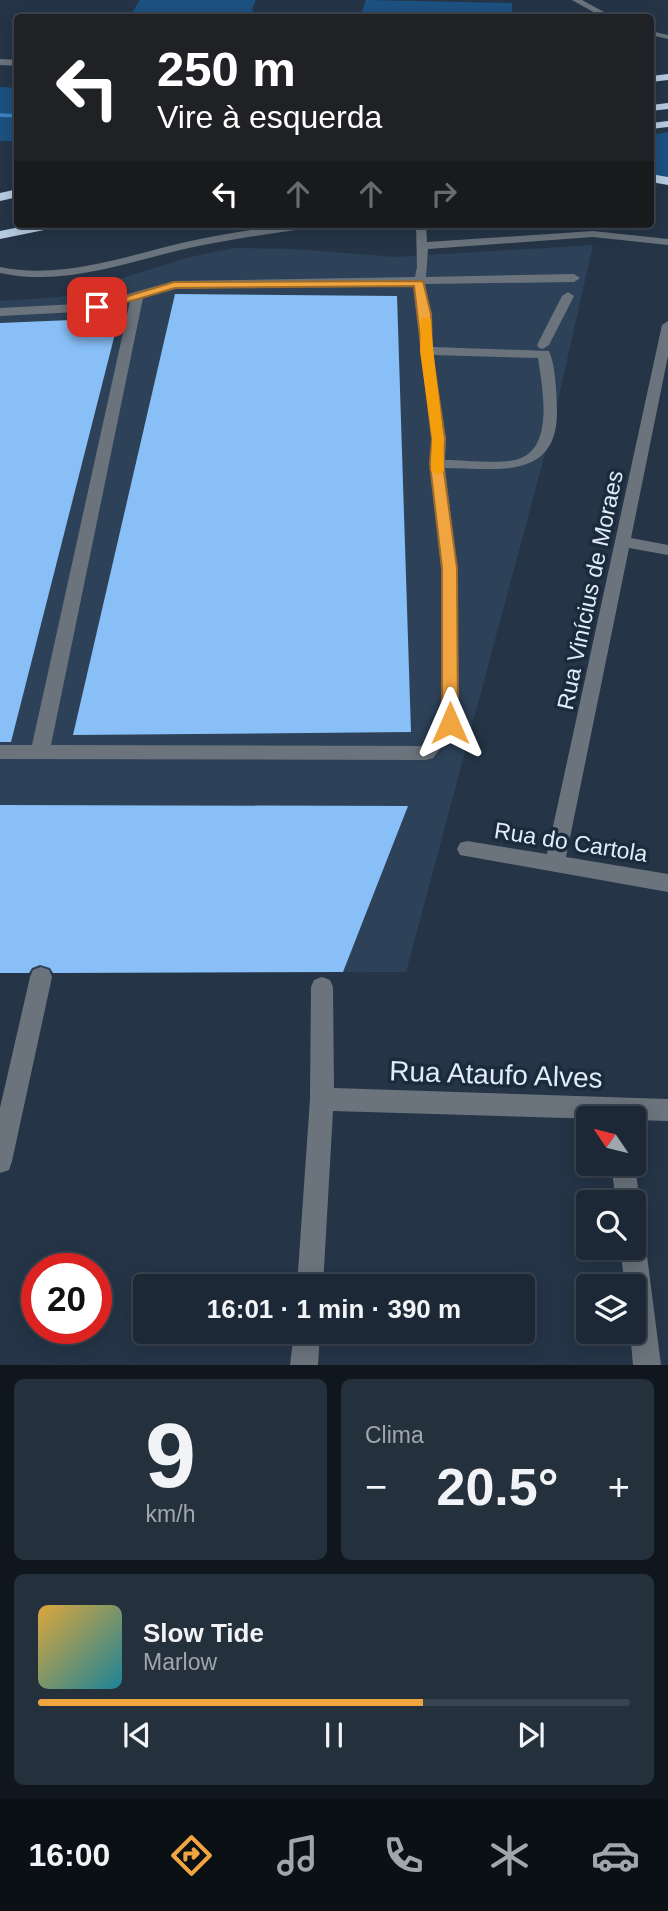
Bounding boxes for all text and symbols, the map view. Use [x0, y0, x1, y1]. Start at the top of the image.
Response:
icon: left [42, 42, 133, 133]
text: 250 m [157, 42, 296, 96]
text: Vire à esquerda [157, 99, 382, 135]
icon: left [206, 175, 244, 213]
icon: ahead [279, 175, 317, 213]
icon: ahead [352, 175, 390, 213]
icon: right [425, 175, 463, 213]
pin [67, 277, 127, 337]
icon: arrive [78, 288, 116, 326]
street label: Rua Vinícius de Moraes [552, 468, 628, 712]
position arrow [413, 686, 487, 760]
street label: Rua do Cartola [493, 817, 650, 867]
street label: Rua Ataufo Alves [389, 1055, 603, 1094]
north arrow [576, 1106, 646, 1176]
map controls [576, 1106, 646, 1344]
button: search [576, 1190, 646, 1260]
speed limit sign: 20 [21, 1253, 112, 1344]
button: layers [576, 1274, 646, 1344]
text: 16:01 · 1 min · 390 m [207, 1294, 461, 1324]
text: 9 [145, 1405, 196, 1506]
text: Clima [365, 1422, 424, 1448]
text: 20.5° [436, 1458, 559, 1516]
text: − [365, 1466, 387, 1508]
text: + [608, 1466, 630, 1508]
text: km/h [146, 1501, 195, 1527]
text: Slow Tide [143, 1618, 264, 1648]
text: Marlow [143, 1649, 217, 1675]
icon: previous [118, 1716, 156, 1754]
icon: pause [315, 1716, 353, 1754]
icon: next [512, 1716, 550, 1754]
icon: directions [167, 1831, 216, 1880]
icon: music [273, 1831, 322, 1880]
icon: phone [379, 1831, 428, 1880]
icon: climate [485, 1831, 534, 1880]
icon: car [591, 1831, 640, 1880]
text: 16:00 [28, 1837, 110, 1873]

